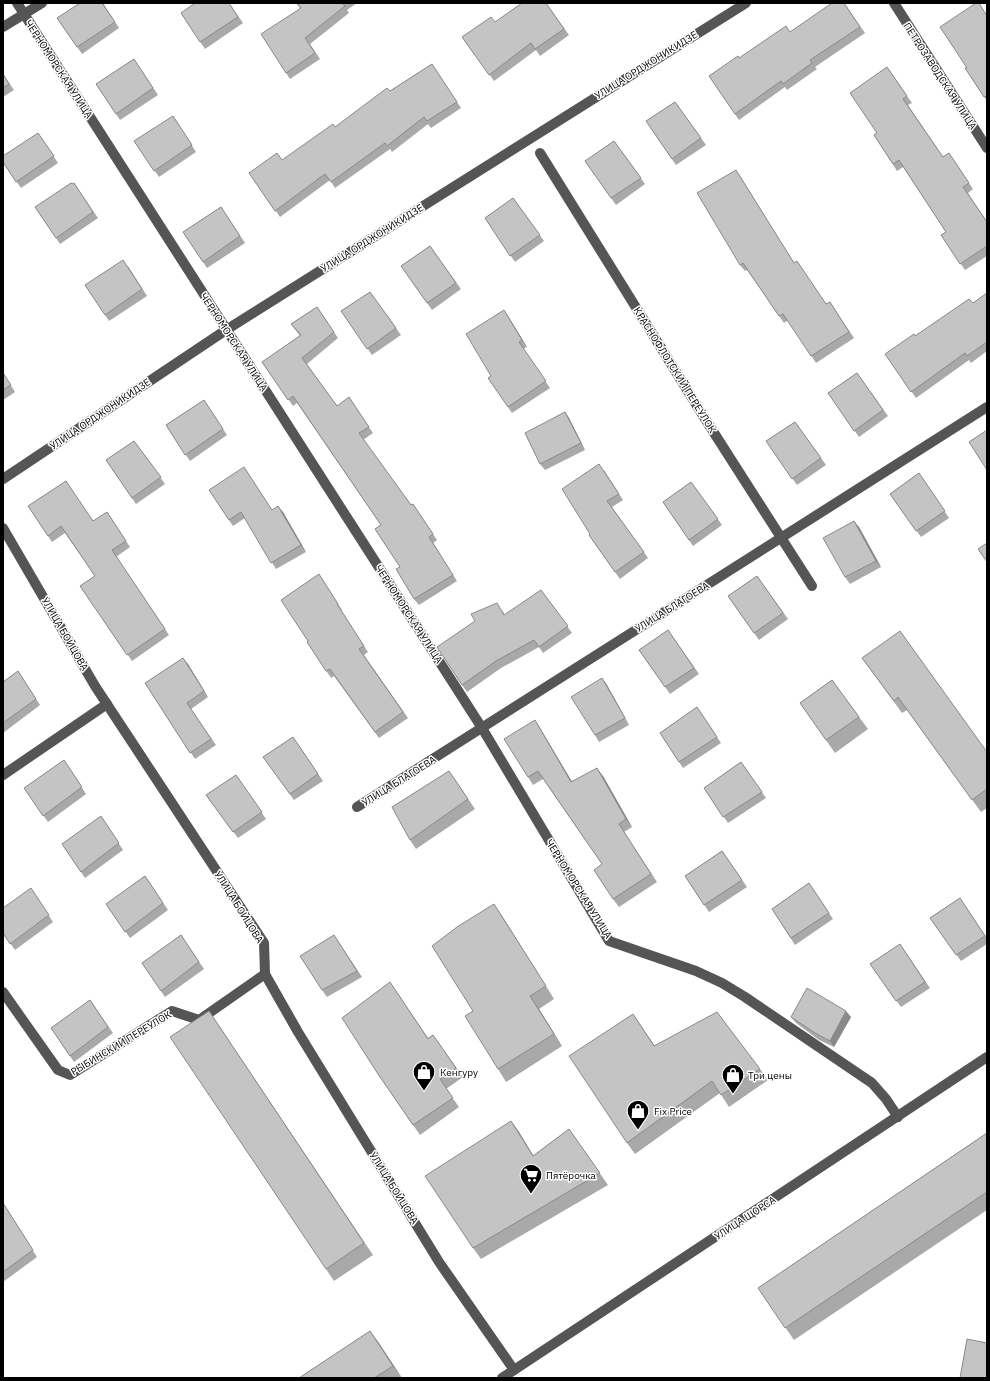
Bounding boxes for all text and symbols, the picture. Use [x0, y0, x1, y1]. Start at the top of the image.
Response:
street label: ЧЕРНОМОРСКАЯ УЛИЦА [22, 17, 96, 121]
street label: ПЕТРОЗАВОДСКАЯ УЛИЦА [900, 20, 980, 133]
street label: УЛИЦА ОРДЖОНИКИДЗЕ [592, 28, 700, 102]
street label: УЛИЦА ОРДЖОНИКИДЗЕ [318, 201, 426, 275]
street label: ЧЕРНОМОРСКАЯ УЛИЦА [197, 290, 271, 394]
street label: КРАСНОФЛОТСКИЙ ПЕРЕУЛОК [631, 305, 719, 436]
street label: УЛИЦА ОРДЖОНИКИДЗЕ [47, 375, 153, 453]
street label: ЧЕРНОМОРСКАЯ УЛИЦА [372, 562, 446, 666]
street label: УЛИЦА БЛАГОЕВА [632, 579, 712, 635]
street label: УЛИЦА БОЙЦОВА [39, 595, 92, 674]
street label: УЛИЦА БЛАГОЕВА [359, 753, 439, 809]
street label: ЧЕРНОМОРСКАЯ УЛИЦА [543, 837, 615, 942]
street label: УЛИЦА БОЙЦОВА [212, 868, 267, 946]
street label: РЫБИНСКИЙ ПЕРЕУЛОК [68, 1008, 174, 1078]
shop icon: Кенгуру [411, 1059, 437, 1092]
shop icon: Три цены [720, 1062, 746, 1095]
place label: Кенгуру [440, 1066, 478, 1079]
place label: Три цены [748, 1069, 792, 1082]
shop icon: Fix Price [625, 1098, 651, 1131]
place label: Fix Price [654, 1105, 693, 1118]
street label: УЛИЦА БОЙЦОВА [367, 1149, 422, 1227]
supermarket icon: Пятёрочка [518, 1162, 544, 1195]
place label: Пятёрочка [546, 1169, 597, 1182]
street label: УЛИЦА ЩОРСА [712, 1193, 779, 1243]

